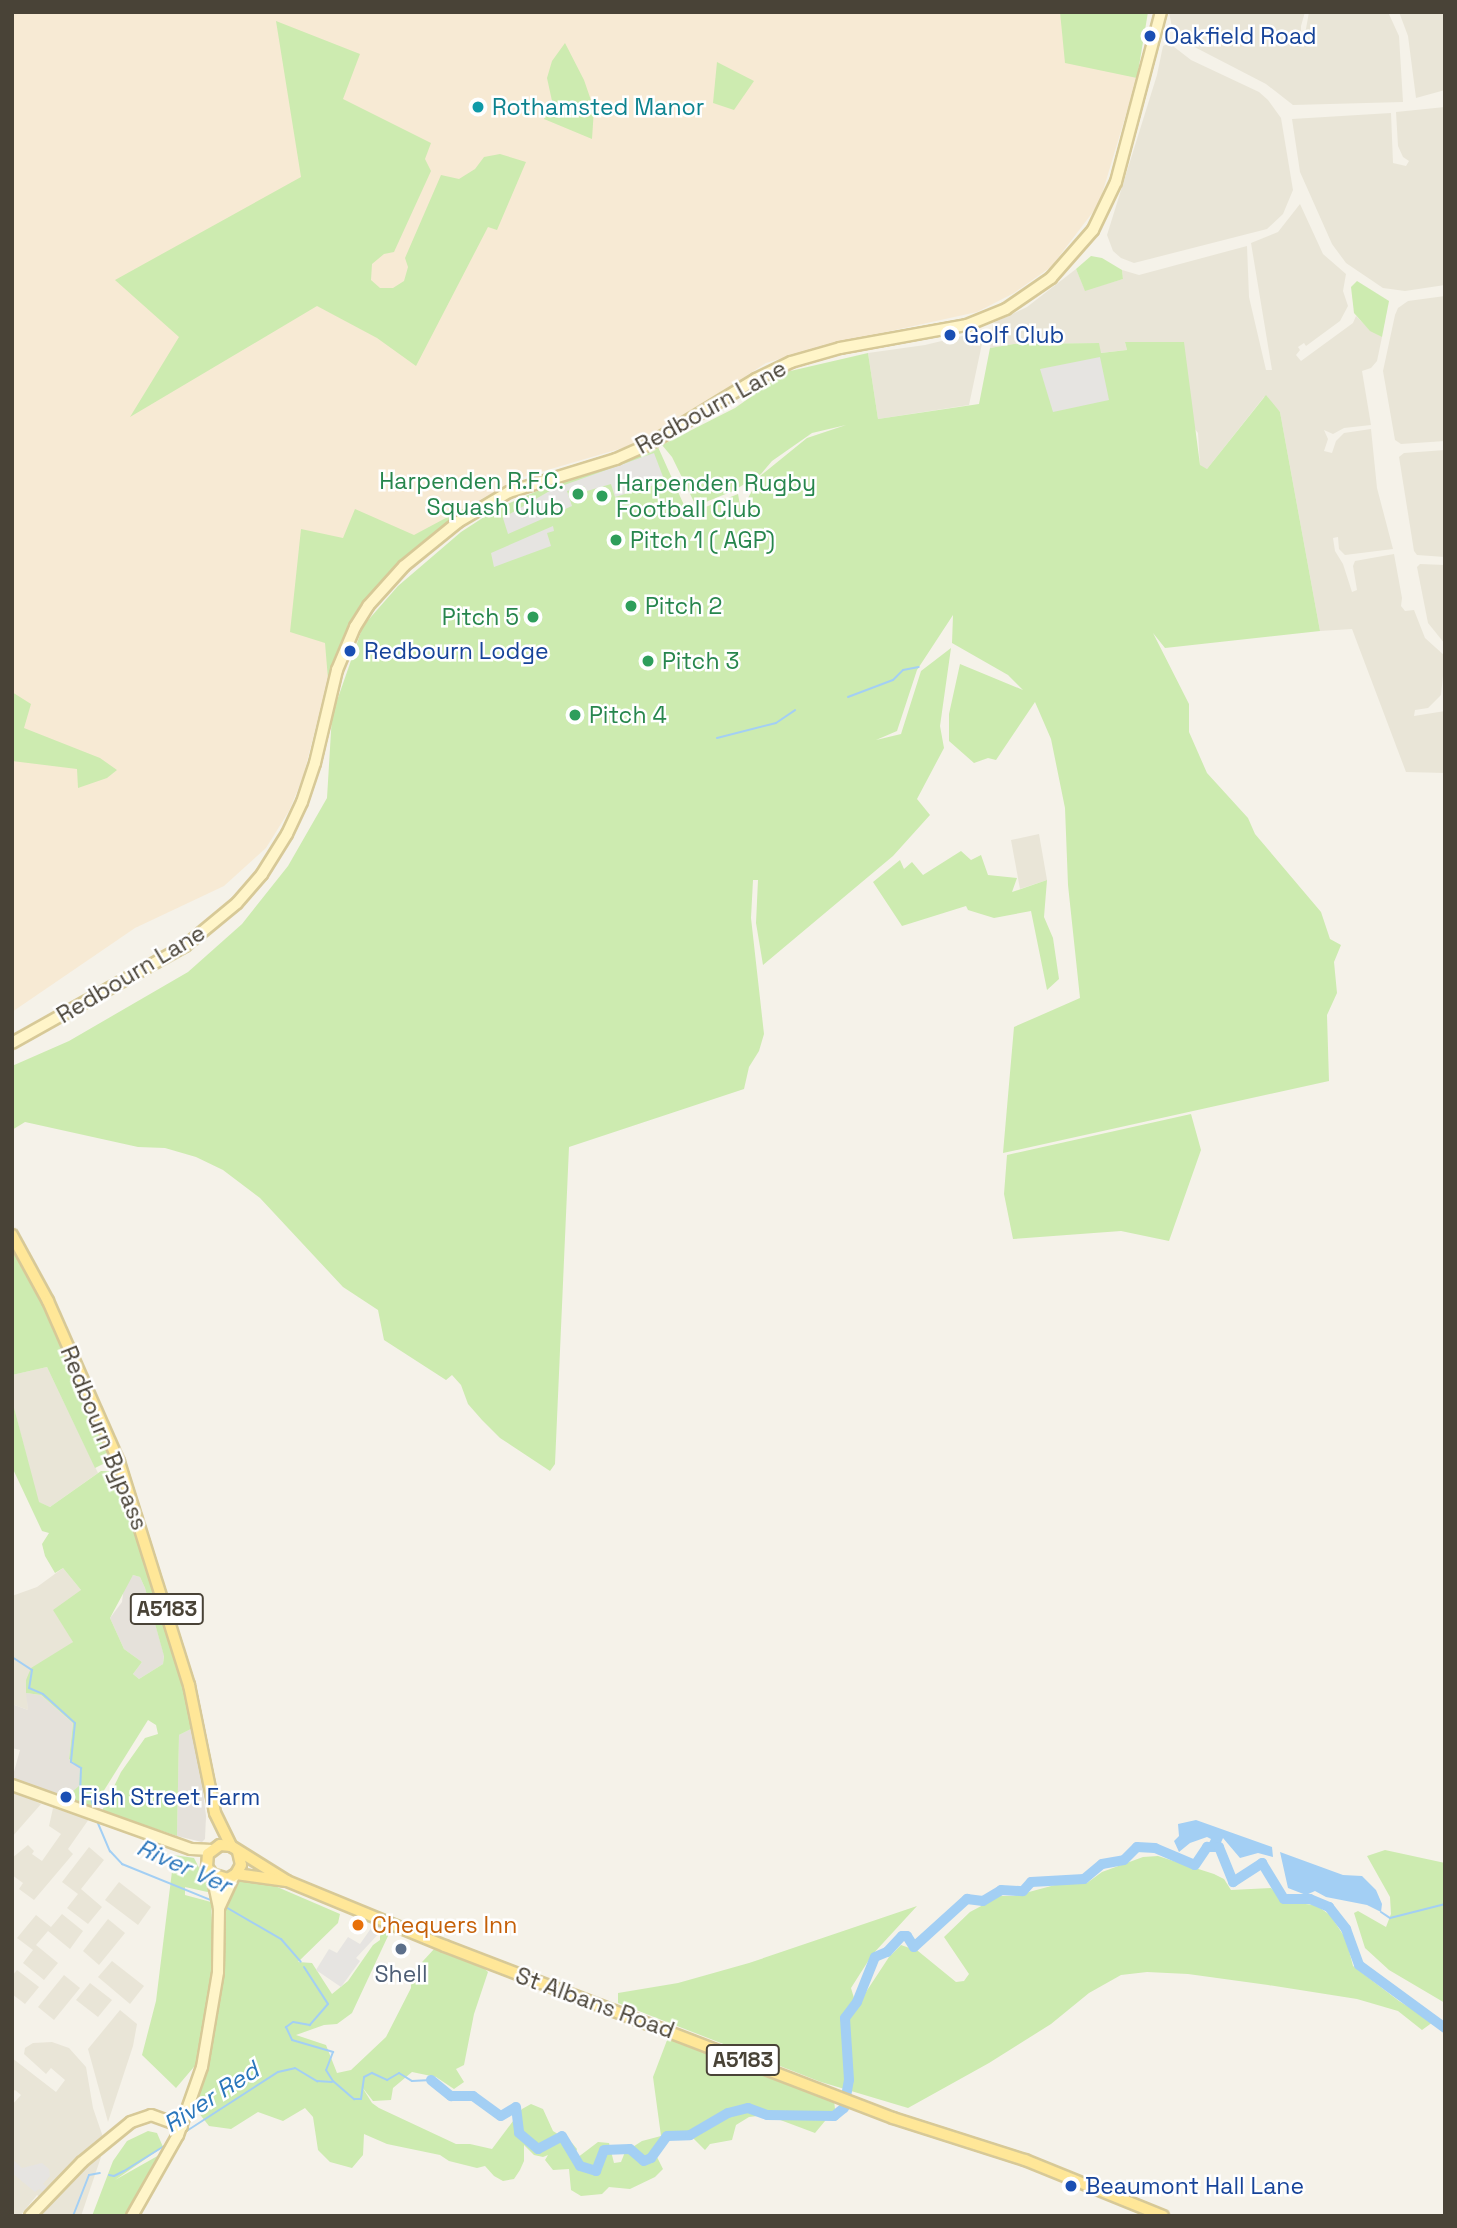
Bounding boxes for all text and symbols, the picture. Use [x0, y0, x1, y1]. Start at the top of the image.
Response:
place label: Oakfield Road [1164, 22, 1317, 50]
marker: Oakfield Road [1142, 28, 1158, 44]
place label: Rothamsted Manor [492, 93, 704, 121]
marker: Rothamsted Manor [470, 99, 486, 115]
place label: Golf Club [964, 321, 1064, 349]
marker: Golf Club [942, 327, 958, 343]
street label: Redbourn Lane [631, 354, 791, 460]
place label: Harpenden R.F.C. Squash Club [379, 467, 564, 521]
place label: Harpenden Rugby Football Club [616, 469, 816, 523]
marker: Harpenden R.F.C. Squash Club [570, 486, 586, 502]
marker: Harpenden Rugby Football Club [594, 488, 610, 504]
place label: Pitch 1 ( AGP) [630, 526, 775, 554]
marker: Pitch 1 ( AGP) [608, 532, 624, 548]
place label: Pitch 2 [645, 592, 722, 620]
marker: Pitch 2 [623, 598, 639, 614]
place label: Pitch 5 [442, 603, 519, 631]
marker: Pitch 5 [525, 609, 541, 625]
place label: Redbourn Lodge [364, 637, 549, 665]
marker: Redbourn Lodge [342, 643, 358, 659]
place label: Pitch 3 [662, 647, 739, 675]
marker: Pitch 3 [640, 653, 656, 669]
place label: Pitch 4 [589, 701, 667, 729]
marker: Pitch 4 [567, 707, 583, 723]
street label: Redbourn Lane [52, 919, 210, 1029]
street label: Redbourn Bypass [54, 1342, 154, 1534]
road number: A5183 [128, 1592, 206, 1626]
place label: Fish Street Farm [80, 1783, 260, 1811]
marker: Fish Street Farm [58, 1789, 74, 1805]
water label: River Ver [132, 1832, 236, 1900]
place label: Chequers Inn [372, 1911, 517, 1939]
marker: Chequers Inn [350, 1917, 366, 1933]
marker: Shell [393, 1941, 409, 1957]
place label: Shell [374, 1960, 428, 1988]
street label: St Albans Road [512, 1961, 678, 2045]
road number: A5183 [704, 2042, 782, 2078]
water label: River Red [158, 2056, 264, 2138]
place label: Beaumont Hall Lane [1085, 2172, 1304, 2200]
marker: Beaumont Hall Lane [1063, 2178, 1079, 2194]

